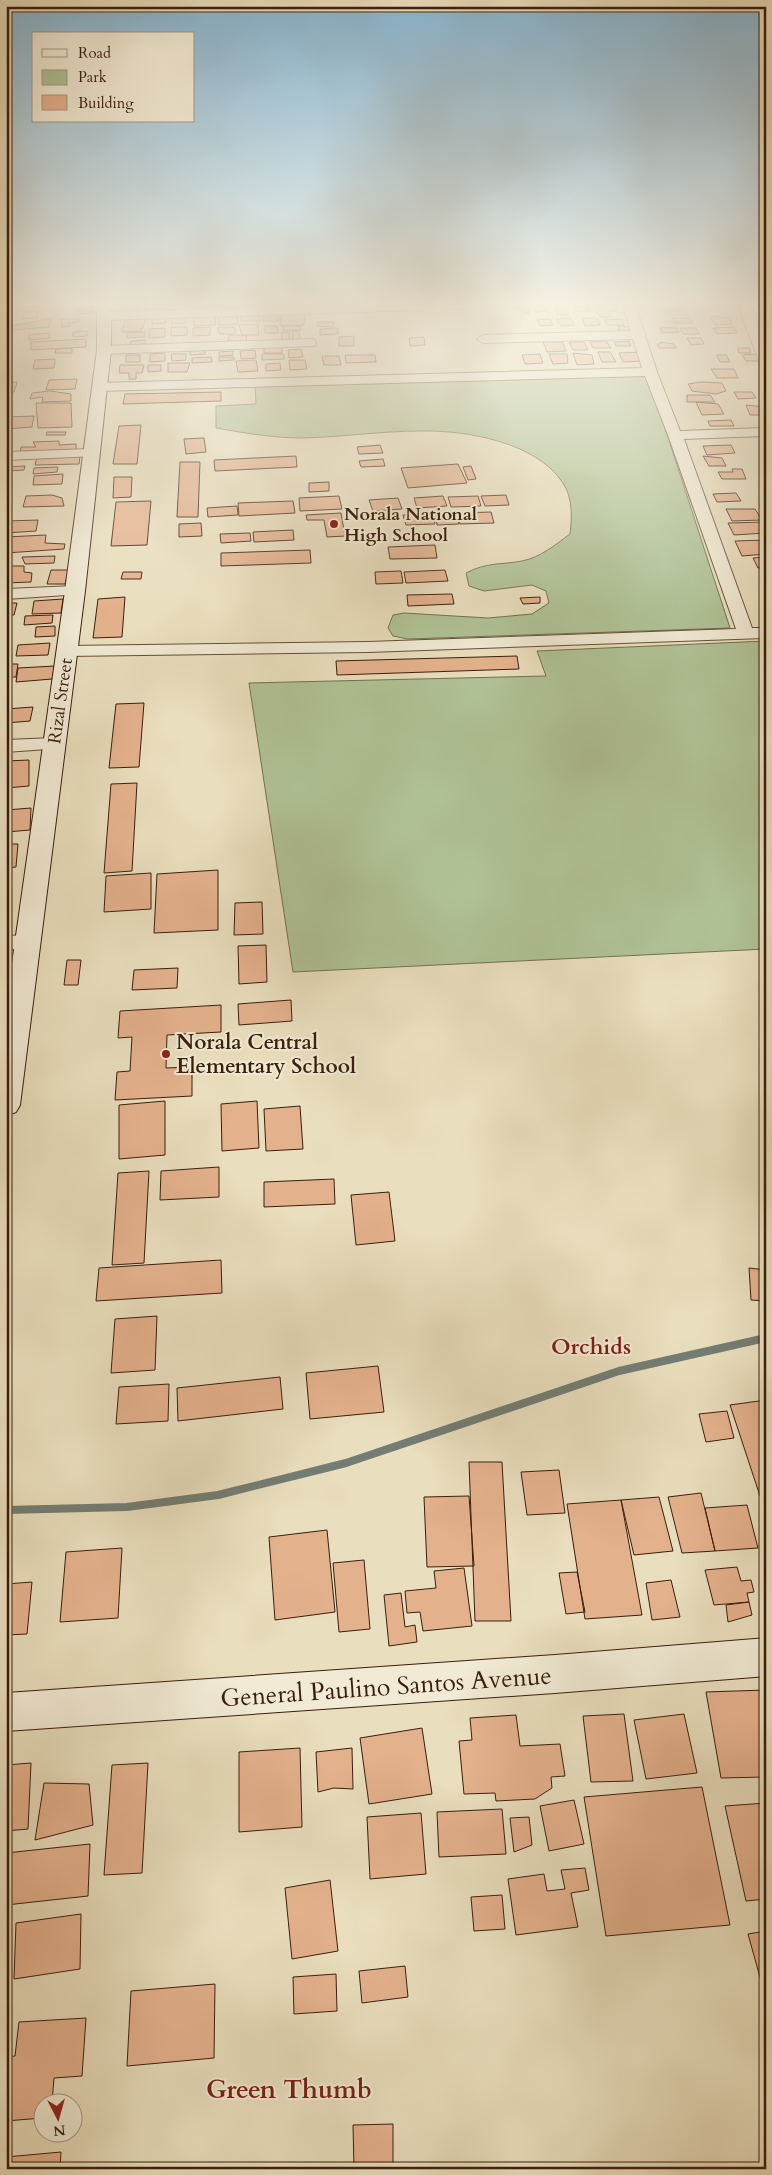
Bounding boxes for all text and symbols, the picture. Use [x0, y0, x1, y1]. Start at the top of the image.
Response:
legend [32, 32, 195, 122]
text: Road [78, 43, 111, 63]
text: Park [78, 67, 107, 87]
text: Building [78, 93, 134, 113]
place label: Norala National High School [344, 502, 477, 548]
marker: Norala National High School [328, 518, 340, 530]
street label: Rizal Street [42, 656, 79, 745]
place label: Norala Central Elementary School [176, 1028, 356, 1081]
marker: Norala Central Elementary School [160, 1048, 172, 1060]
district label: Orchids [551, 1332, 631, 1362]
street label: General Paulino Santos Avenue [219, 1658, 553, 1716]
district label: Green Thumb [206, 2072, 372, 2107]
north arrow [32, 2092, 82, 2142]
text: N [52, 2120, 66, 2141]

